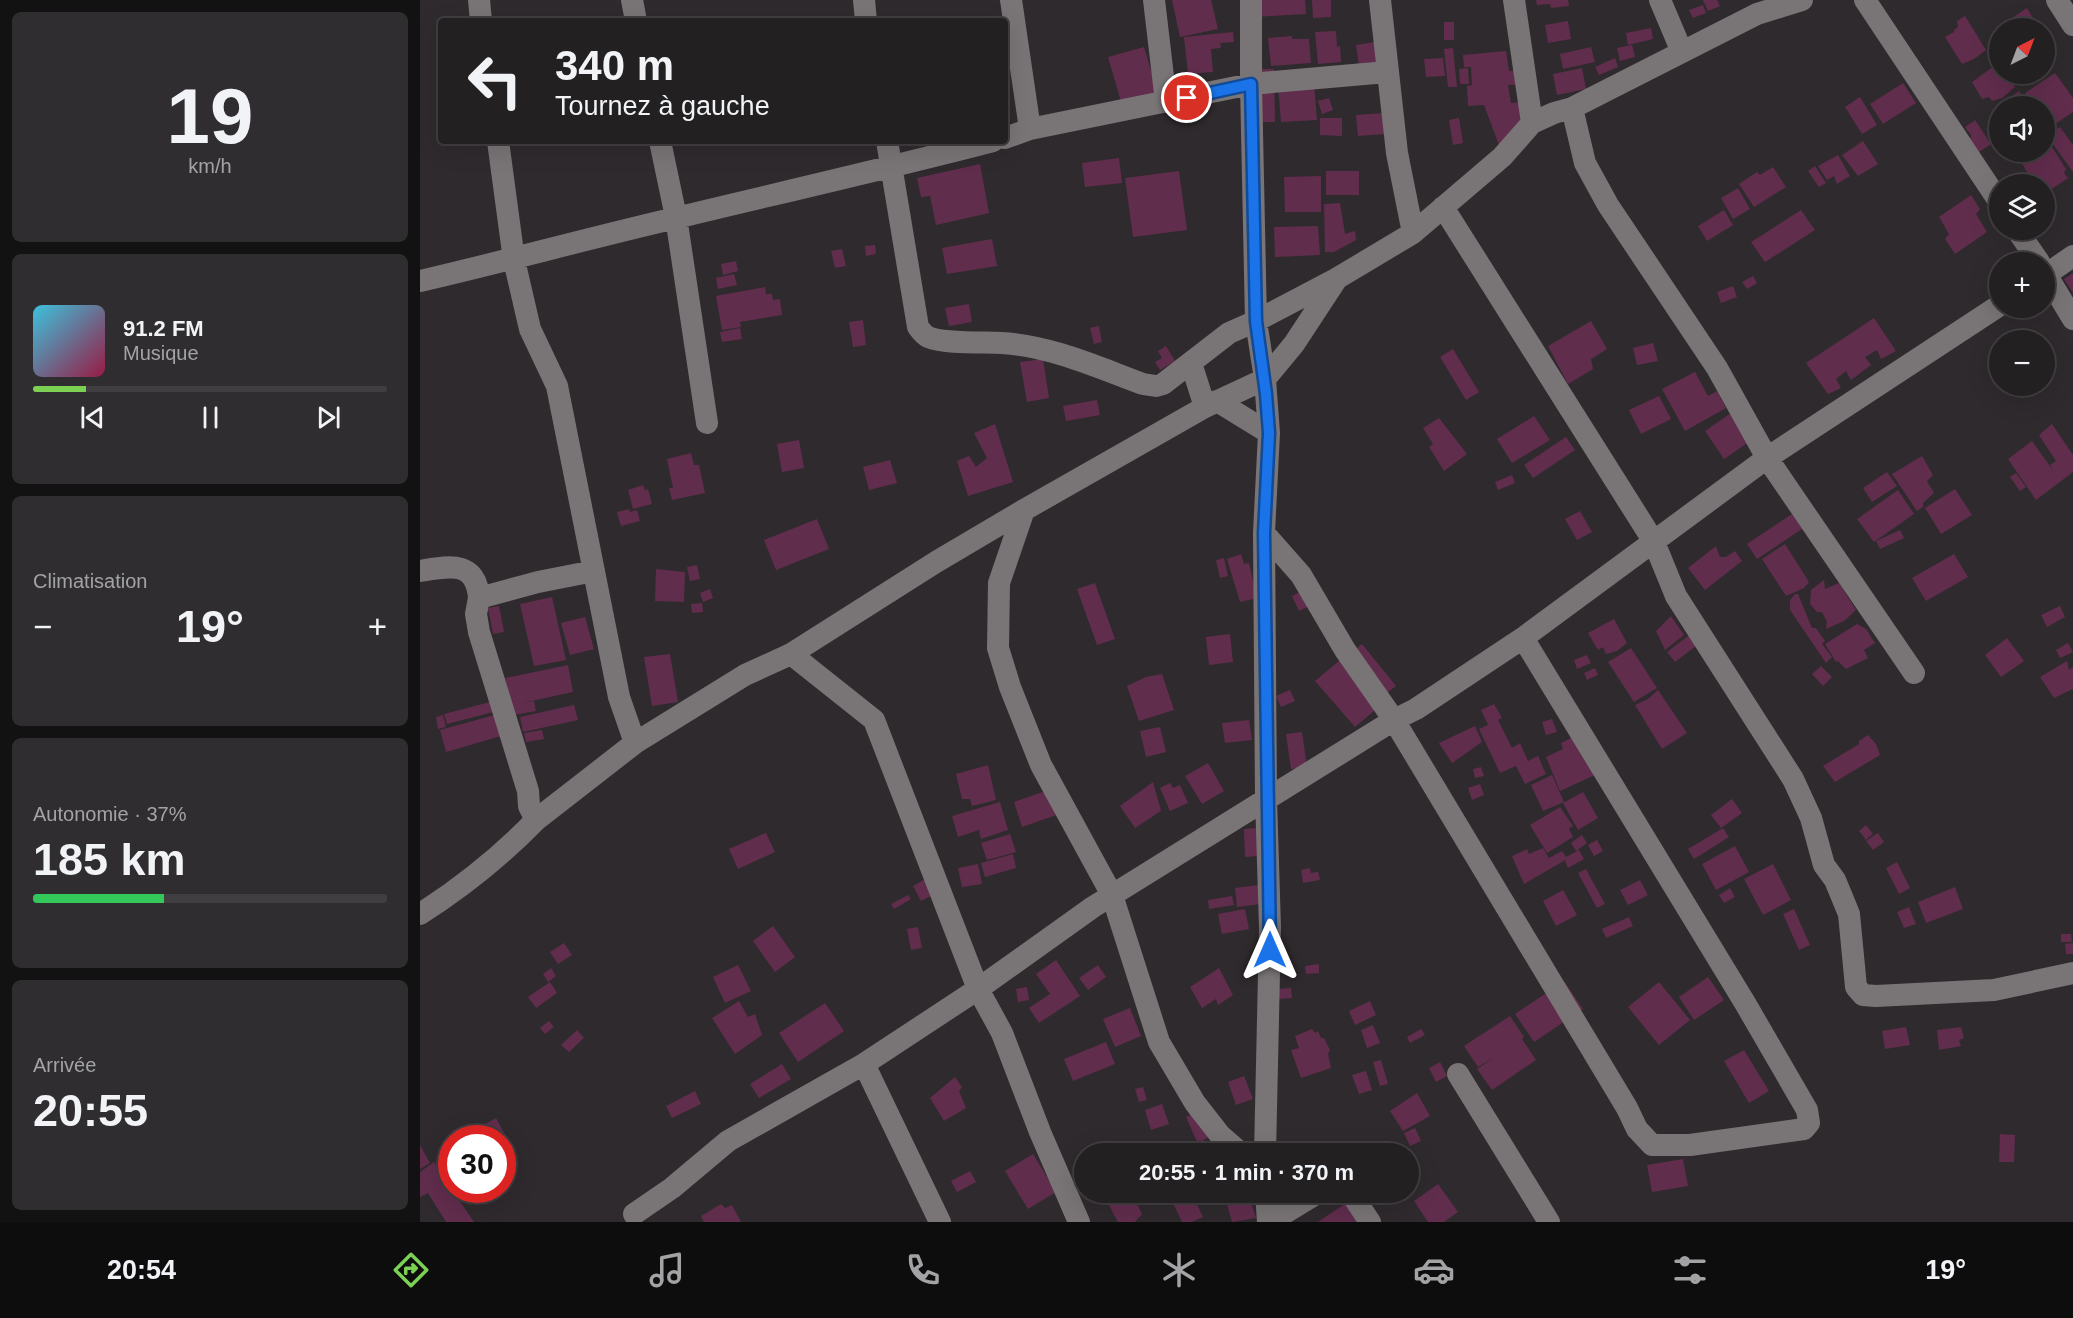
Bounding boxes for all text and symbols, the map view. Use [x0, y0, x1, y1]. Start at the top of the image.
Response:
north arrow [1989, 18, 2055, 84]
map controls [1989, 18, 2055, 396]
icon: left [456, 42, 534, 120]
text: 340 m [555, 42, 674, 89]
text: 19 [167, 72, 253, 160]
pin [1161, 72, 1212, 123]
icon: arrive [1170, 81, 1203, 114]
text: Tournez à gauche [555, 91, 770, 121]
button: sound [1989, 96, 2055, 162]
text: km/h [188, 155, 232, 177]
button: layers [1989, 174, 2055, 240]
button: + [1989, 252, 2055, 318]
text: 91.2 FM [123, 316, 204, 341]
button: − [1989, 330, 2055, 396]
text: Musique [123, 342, 199, 364]
icon: previous [76, 401, 109, 434]
icon: pause [194, 401, 227, 434]
icon: next [312, 401, 345, 434]
text: Climatisation [33, 570, 147, 592]
text: 19° [176, 601, 244, 652]
text: − [33, 608, 52, 645]
text: + [368, 608, 387, 645]
text: Autonomie · 37% [33, 803, 186, 825]
text: 185 km [33, 834, 186, 885]
position arrow [1238, 918, 1302, 982]
text: Arrivée [33, 1054, 96, 1076]
text: 20:55 [33, 1085, 148, 1136]
speed limit sign: 30 [438, 1125, 516, 1203]
text: 20:55 · 1 min · 370 m [1139, 1160, 1354, 1185]
icon: directions [390, 1249, 432, 1291]
icon: music [646, 1249, 688, 1291]
icon: phone [902, 1249, 944, 1291]
icon: climate [1158, 1249, 1200, 1291]
icon: car [1413, 1249, 1455, 1291]
icon: filters [1669, 1249, 1711, 1291]
text: 20:54 [107, 1255, 176, 1285]
text: 19° [1925, 1255, 1966, 1285]

